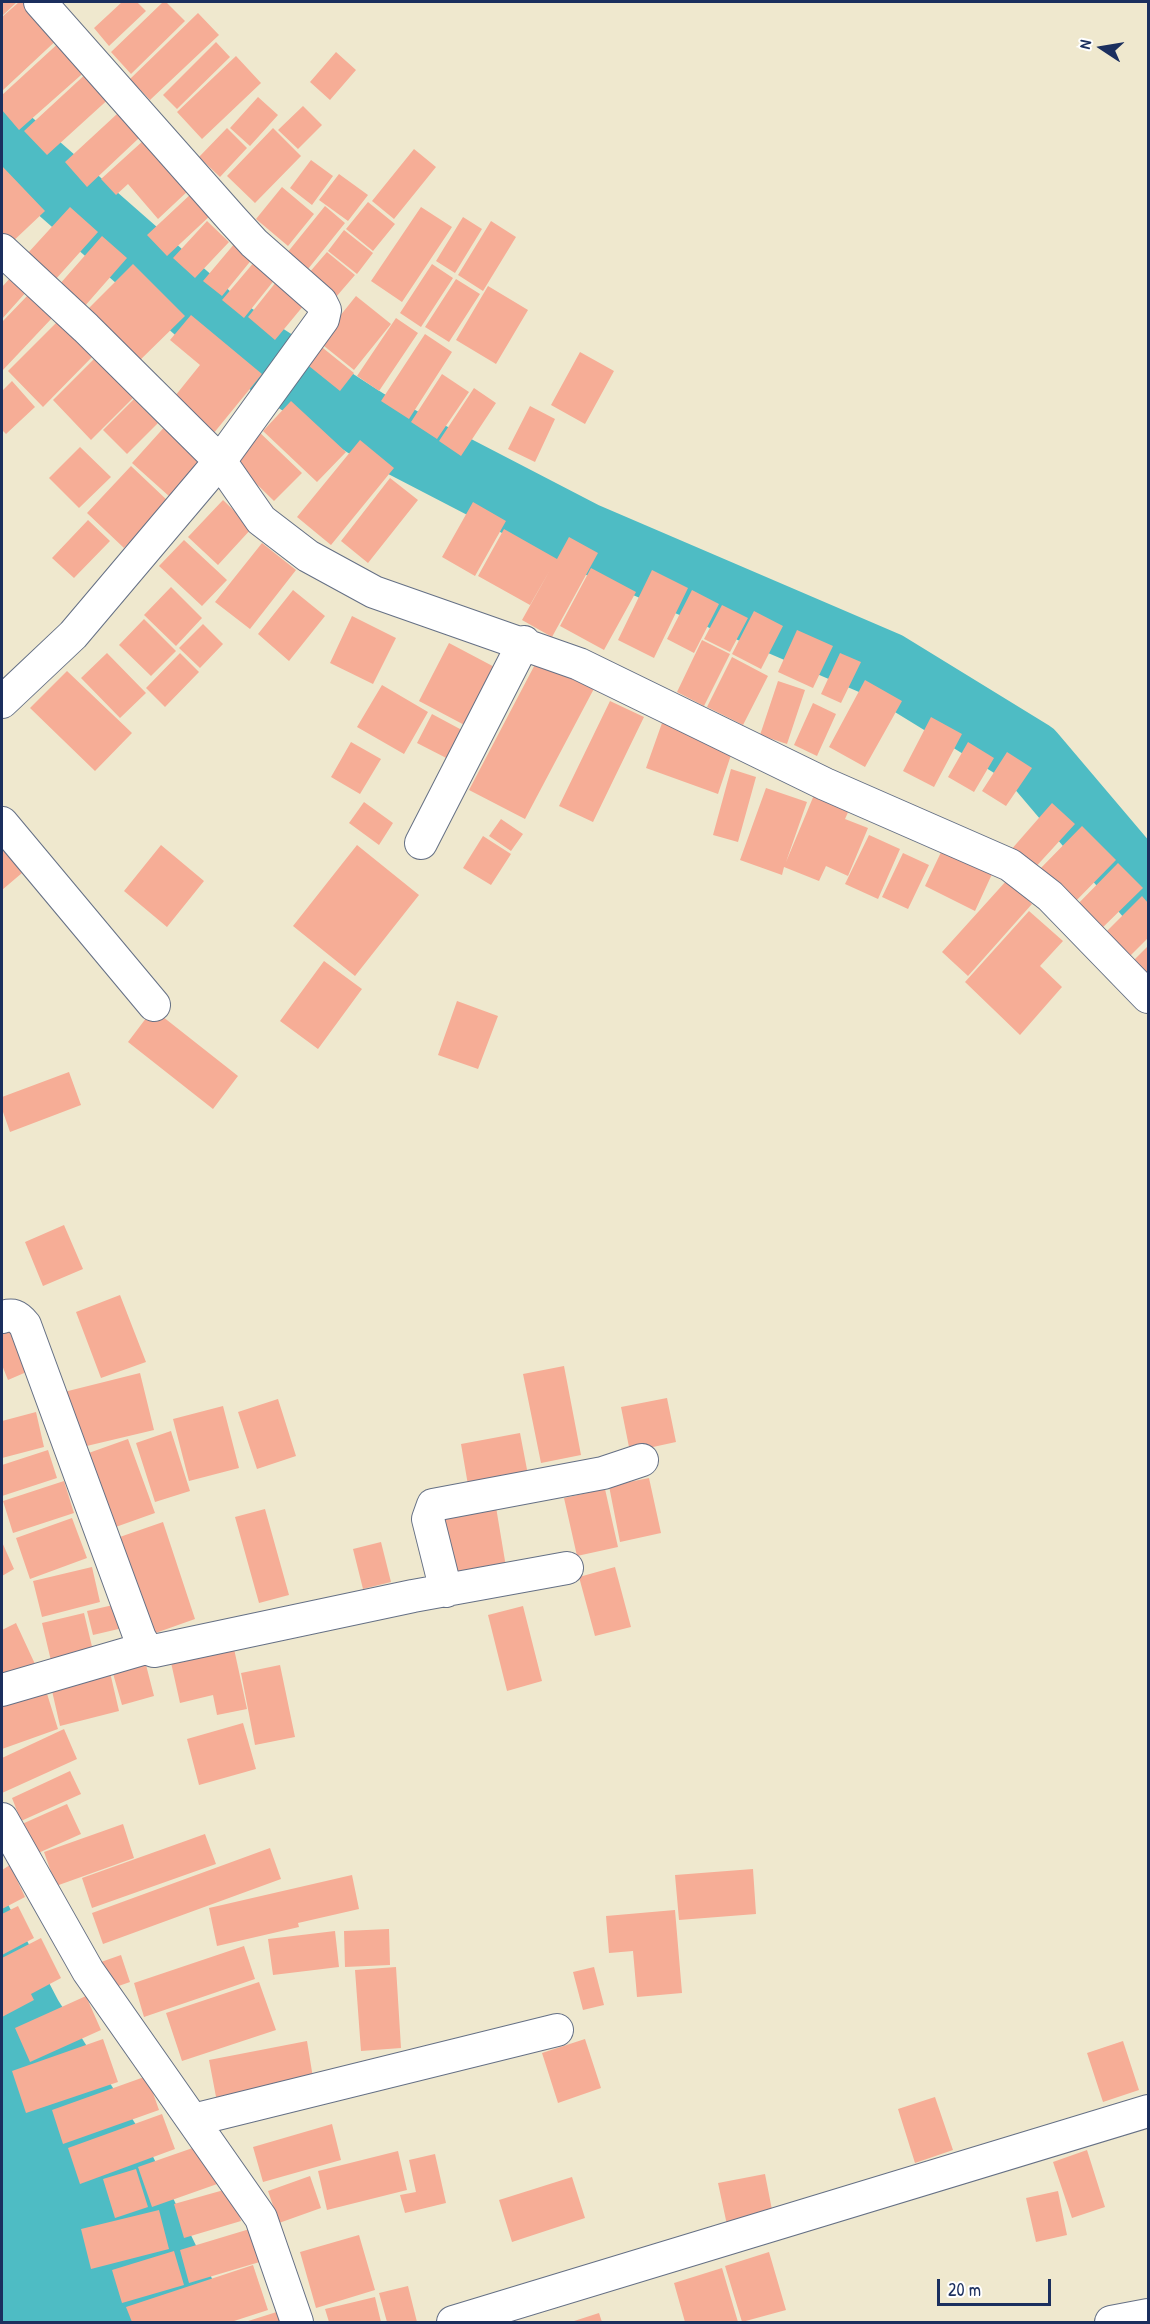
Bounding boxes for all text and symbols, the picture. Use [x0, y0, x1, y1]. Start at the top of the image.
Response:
north arrow [1072, 18, 1132, 78]
text: N [1073, 38, 1096, 51]
scale bar [940, 2267, 1054, 2305]
text: 20 m [948, 2277, 981, 2302]

